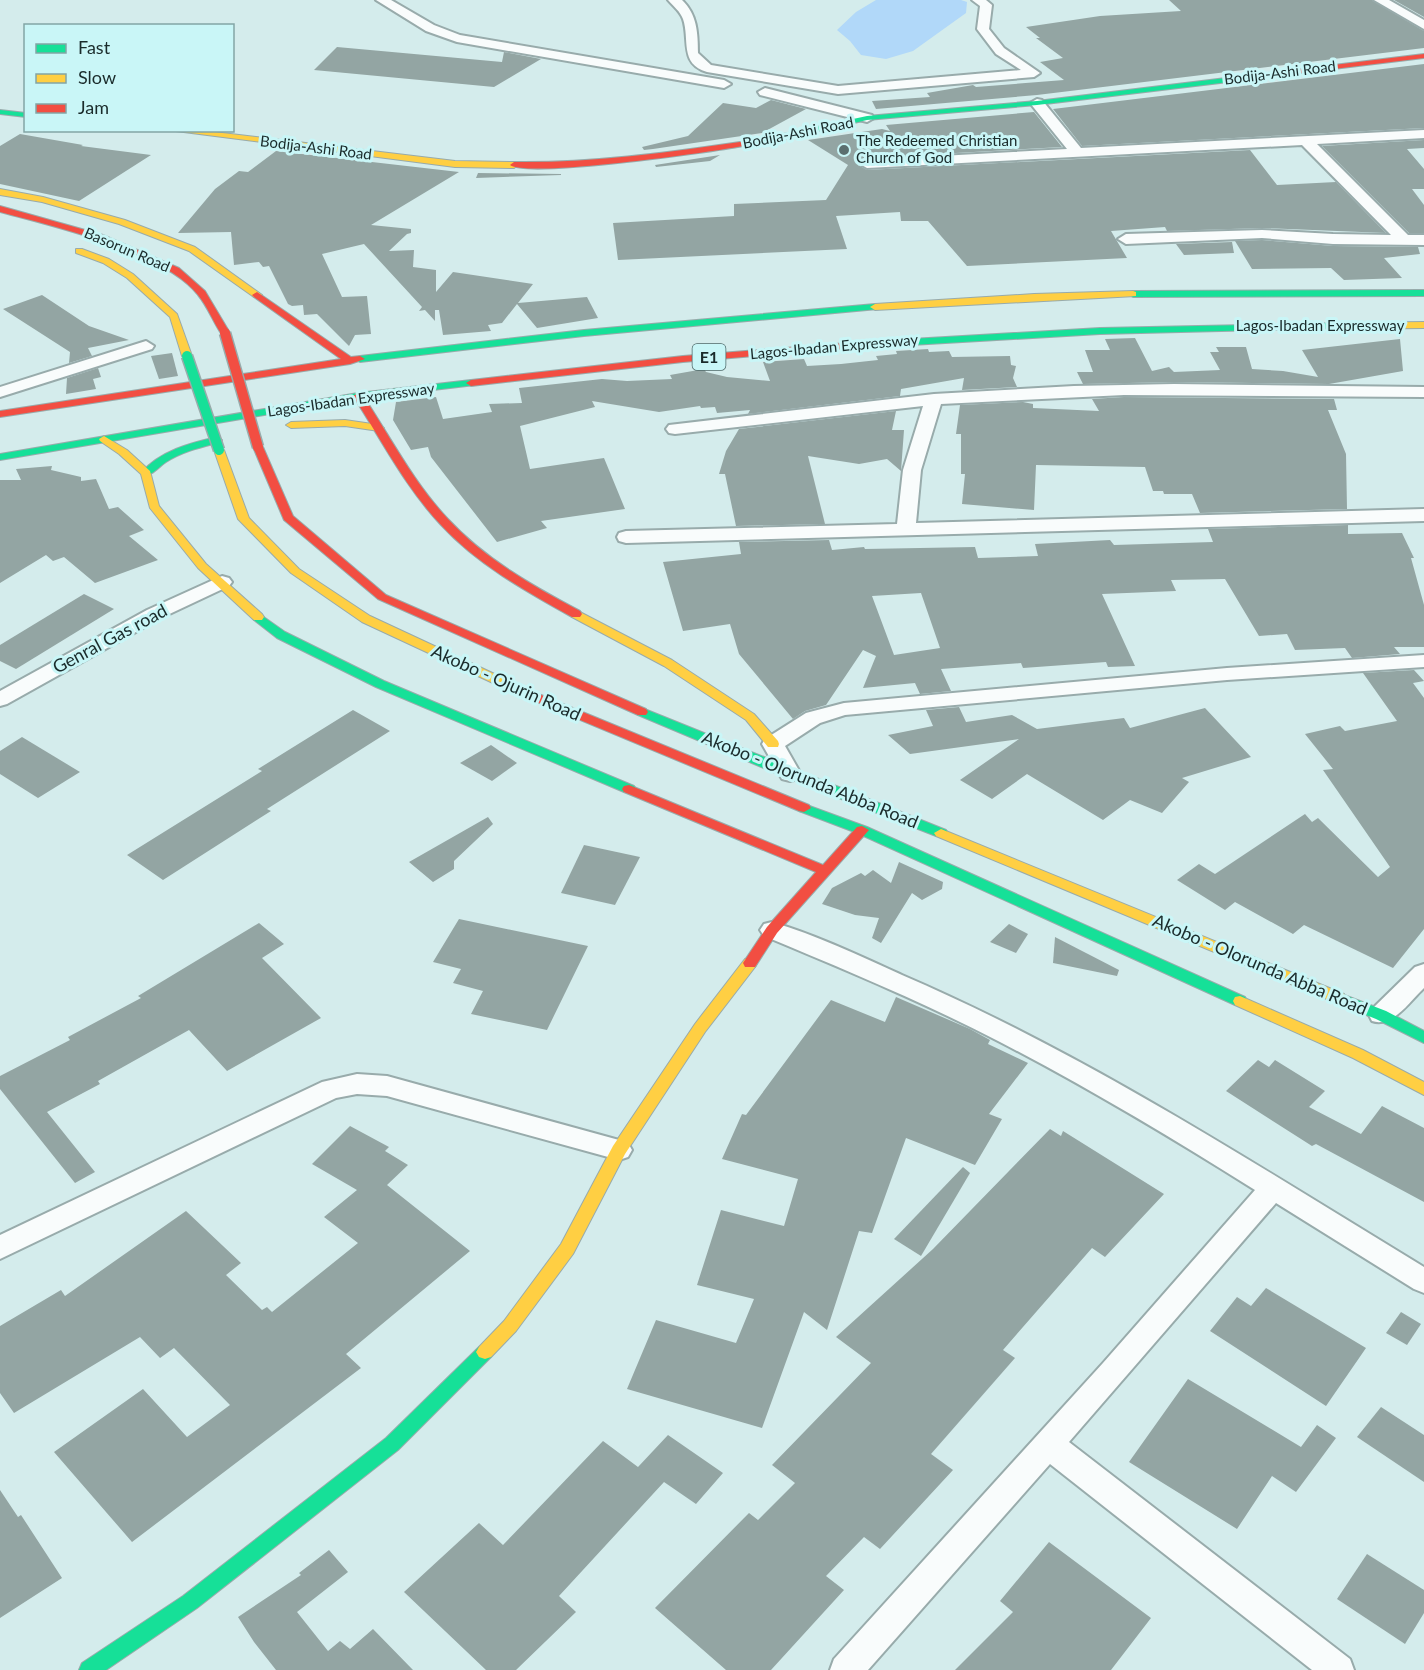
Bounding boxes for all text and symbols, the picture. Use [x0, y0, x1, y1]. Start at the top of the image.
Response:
legend [24, 24, 234, 132]
text: Fast [78, 36, 111, 58]
street label: Bodija-Ashi Road [1223, 56, 1337, 88]
text: Slow [78, 66, 116, 88]
text: Jam [78, 96, 109, 118]
street label: Bodija-Ashi Road [741, 112, 855, 152]
street label: Bodija-Ashi Road [259, 131, 373, 163]
place label: The Redeemed Christian Church of God [856, 131, 1017, 166]
marker: The Redeemed Christian Church of God [837, 143, 851, 157]
street label: Basorun Road [82, 223, 173, 275]
street label: Lagos-Ibadan Expressway [1236, 316, 1405, 334]
street label: Lagos-Ibadan Expressway [749, 330, 919, 362]
road number: E1 [692, 344, 726, 370]
street label: Lagos-Ibadan Expressway [266, 378, 436, 420]
street label: Genral Gas road [48, 599, 171, 678]
street label: Akobo - Ojurin Road [428, 639, 585, 725]
street label: Akobo - Olorunda Abba Road [699, 726, 922, 833]
street label: Akobo - Olorunda Abba Road [1150, 909, 1371, 1019]

